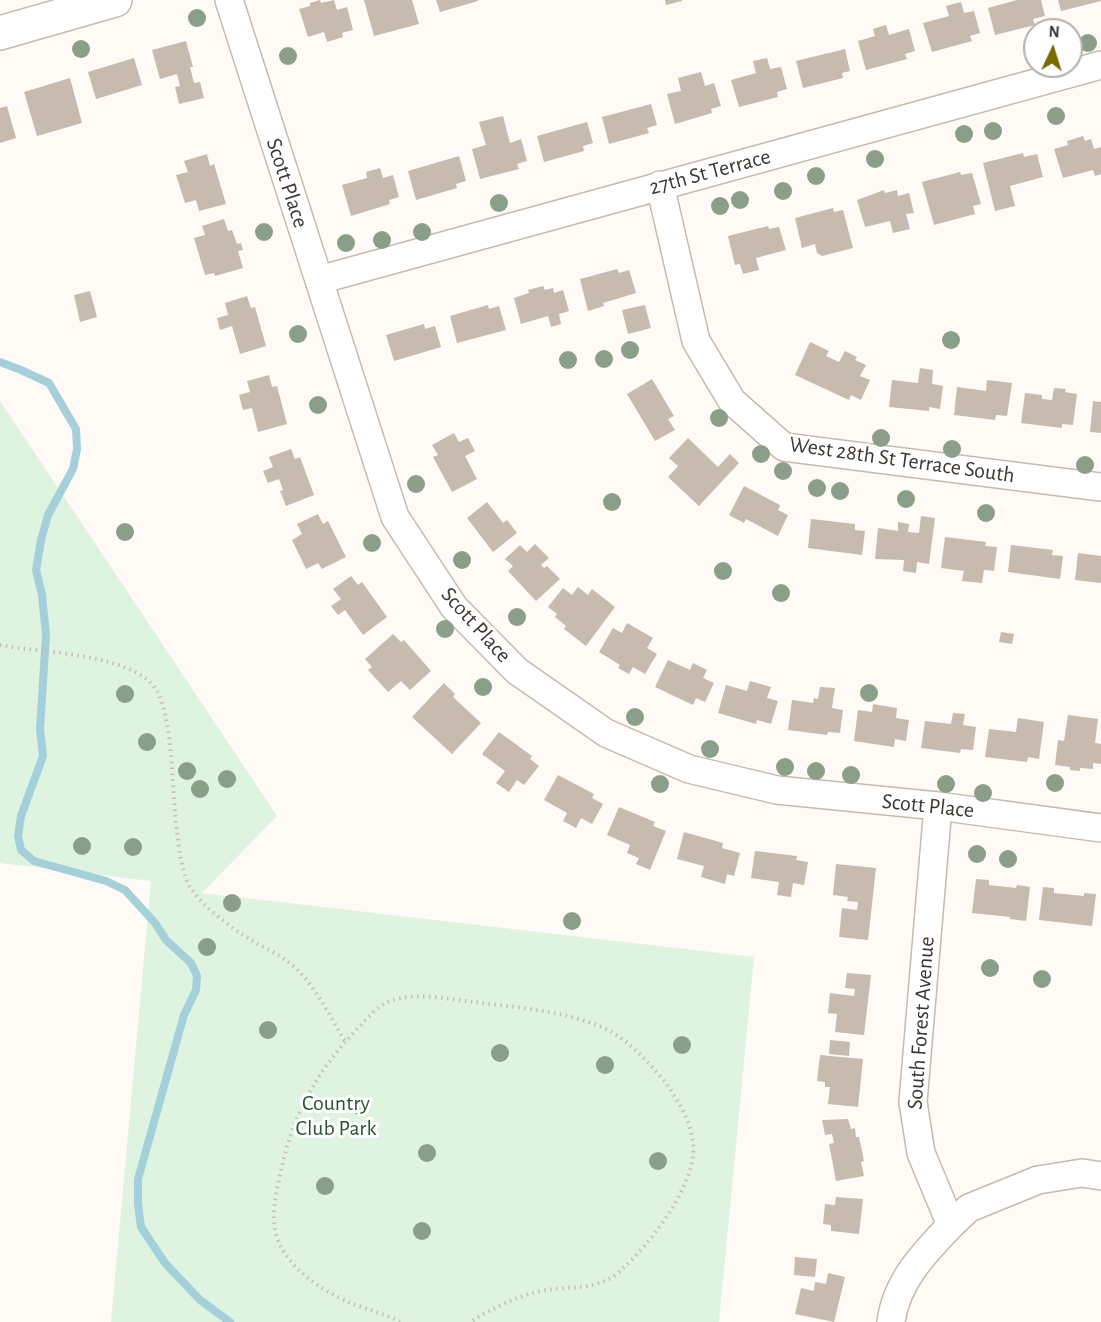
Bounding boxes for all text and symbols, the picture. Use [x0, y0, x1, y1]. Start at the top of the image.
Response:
north arrow [1023, 18, 1083, 78]
text: N [1048, 24, 1060, 40]
street label: Scott Place [260, 135, 314, 231]
street label: 27th St Terrace [646, 143, 774, 201]
street label: West 28th St Terrace South [788, 431, 1016, 489]
street label: Scott Place [435, 582, 517, 668]
street label: Scott Place [881, 788, 975, 824]
street label: South Forest Avenue [902, 936, 940, 1110]
park label: Country Club Park [295, 1090, 377, 1142]

